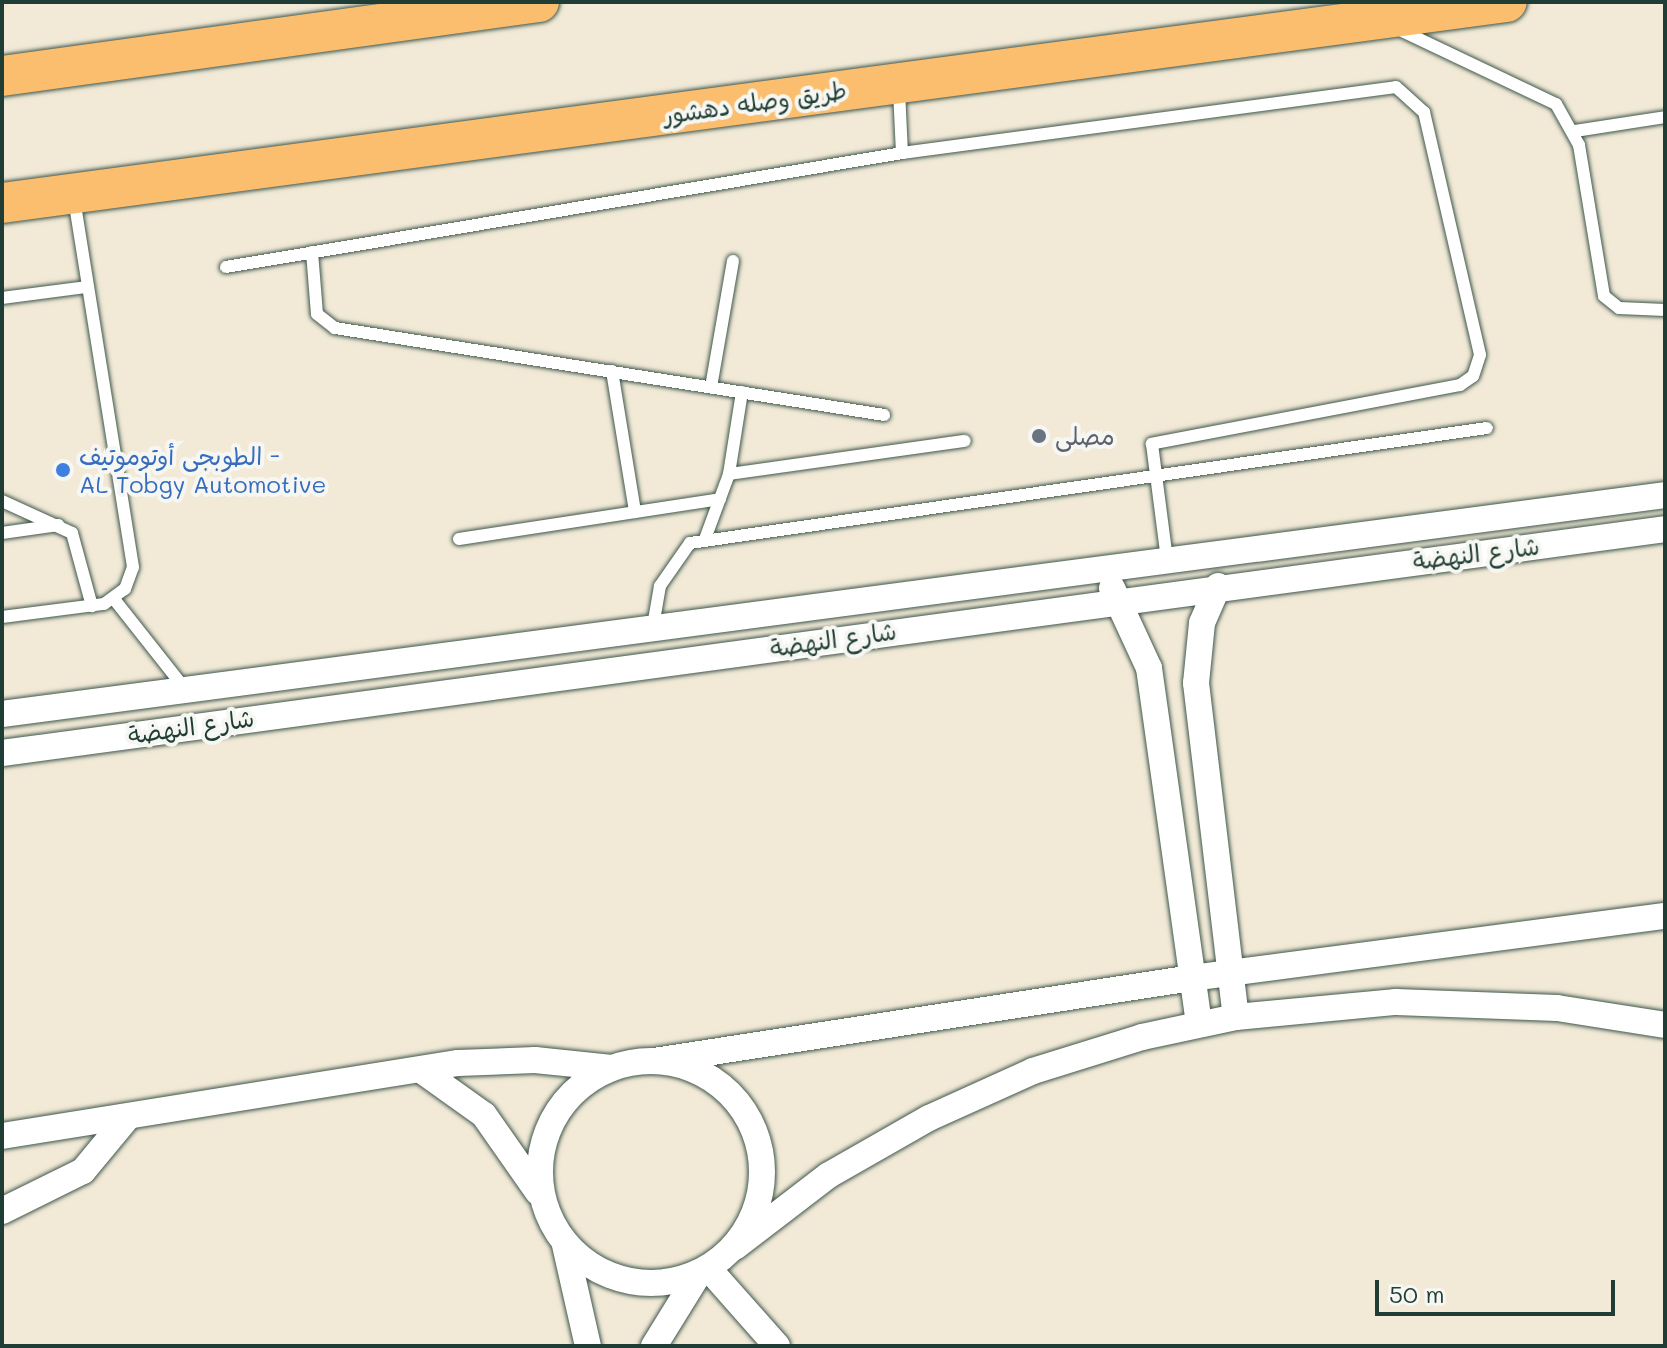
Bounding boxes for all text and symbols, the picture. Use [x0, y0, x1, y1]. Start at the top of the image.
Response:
street label: طريق وصله دهشور [662, 75, 848, 129]
place label: مصلى [1055, 422, 1115, 450]
marker: مصلى [1030, 427, 1048, 445]
place label: الطوبجى أوتوموتيف - AL Tobgy Automotive [79, 442, 326, 498]
marker: الطوبجى أوتوموتيف - AL Tobgy Automotive [54, 461, 72, 479]
street label: شارع النهضة [1411, 531, 1541, 575]
street label: شارع النهضة [768, 616, 898, 662]
street label: شارع النهضة [126, 703, 256, 749]
scale bar [1379, 1264, 1619, 1314]
text: 50 m [1389, 1278, 1445, 1309]

